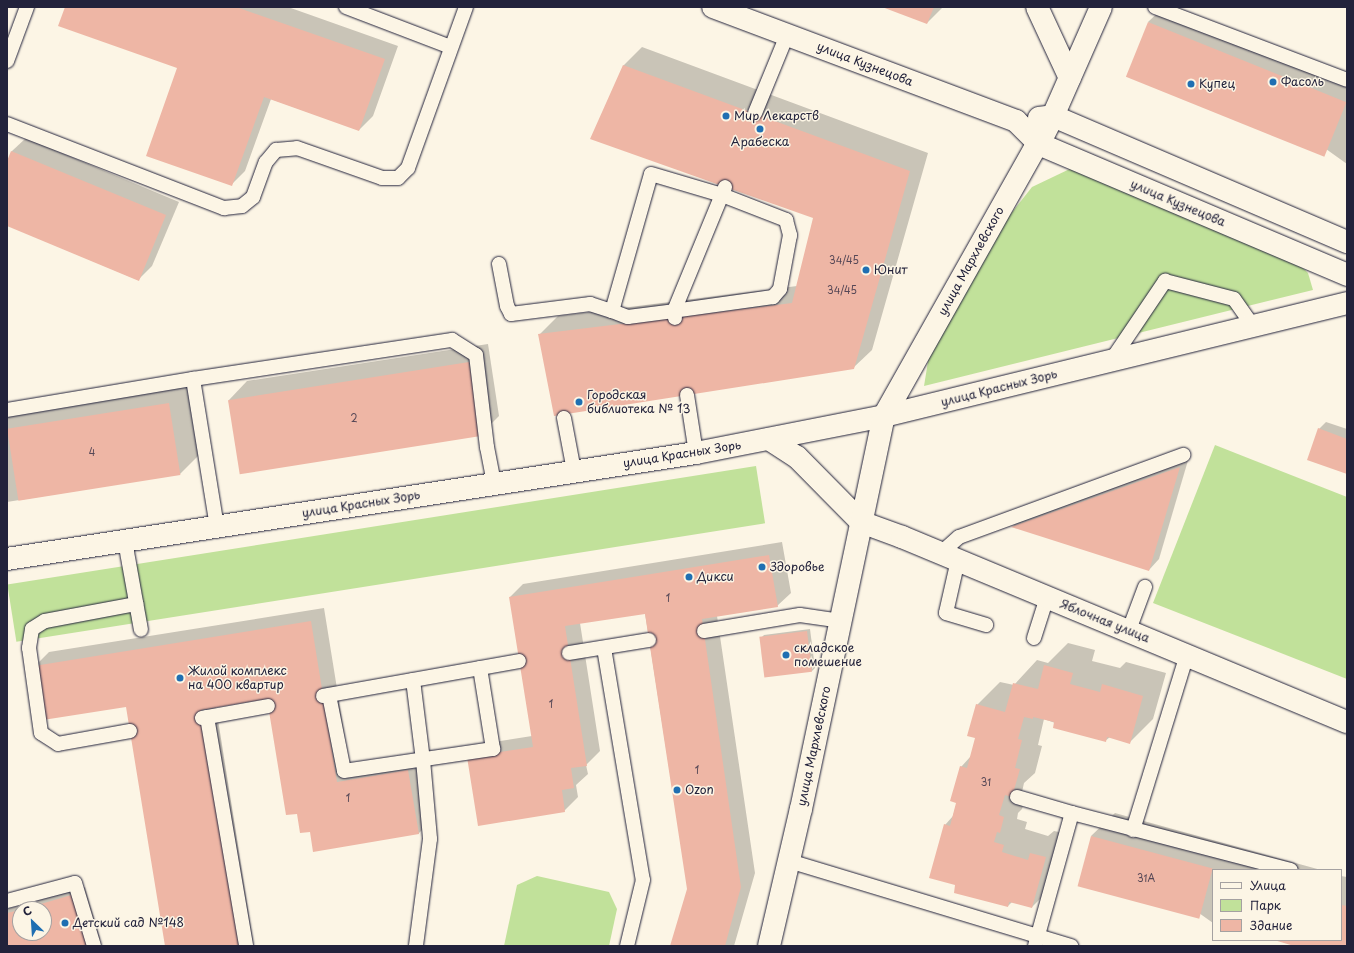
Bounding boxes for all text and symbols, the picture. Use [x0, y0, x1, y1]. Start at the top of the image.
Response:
street label: улица Кузнецова [815, 39, 915, 89]
place label: Фасоль [1281, 75, 1324, 89]
place label: Купец [1199, 77, 1235, 91]
marker: Фасоль [1268, 77, 1278, 87]
marker: Купец [1186, 79, 1196, 89]
place label: Мир Лекарств [734, 109, 819, 123]
marker: Мир Лекарств [721, 111, 731, 121]
marker: Арабеска [755, 124, 765, 134]
place label: Арабеска [731, 135, 789, 149]
street label: улица Кузнецова [1128, 176, 1228, 230]
street label: улица Мархлевского [935, 204, 1007, 318]
house number: 34/45 [829, 254, 859, 266]
place label: Юнит [874, 263, 907, 277]
marker: Юнит [861, 265, 871, 275]
house number: 34/45 [827, 284, 857, 296]
street label: улица Красных Зорь [938, 366, 1060, 410]
place label: Городская библиотека № 13 [587, 388, 690, 416]
marker: Городская библиотека № 13 [574, 397, 584, 407]
house number: 2 [350, 412, 358, 424]
street label: улица Красных Зорь [621, 437, 743, 471]
house number: 4 [89, 446, 95, 458]
street label: улица Красных Зорь [300, 487, 422, 521]
place label: Здоровье [770, 560, 824, 574]
marker: Здоровье [757, 562, 767, 572]
place label: Дикси [697, 570, 734, 584]
marker: Дикси [684, 572, 694, 582]
house number: 1 [666, 592, 670, 604]
street label: Яблочная улица [1058, 596, 1152, 646]
place label: складское помешение [794, 641, 862, 669]
marker: складское помешение [781, 650, 791, 660]
place label: Жилой комплекс на 400 квартир [188, 664, 287, 692]
marker: Жилой комплекс на 400 квартир [175, 673, 185, 683]
street label: улица Мархлевского [794, 684, 834, 808]
house number: 1 [549, 698, 553, 710]
house number: 1 [695, 764, 699, 776]
house number: 31 [981, 776, 991, 788]
place label: Ozon [685, 783, 714, 797]
marker: Ozon [672, 785, 682, 795]
house number: 1 [346, 792, 350, 804]
legend [1212, 869, 1342, 941]
house number: 31А [1137, 872, 1155, 884]
text: Улица [1250, 876, 1286, 894]
text: Парк [1250, 896, 1281, 914]
north arrow [12, 901, 52, 941]
text: С [20, 901, 34, 920]
place label: Детский сад №148 [73, 916, 185, 930]
text: Здание [1250, 916, 1292, 934]
marker: Детский сад №148 [60, 918, 70, 928]

